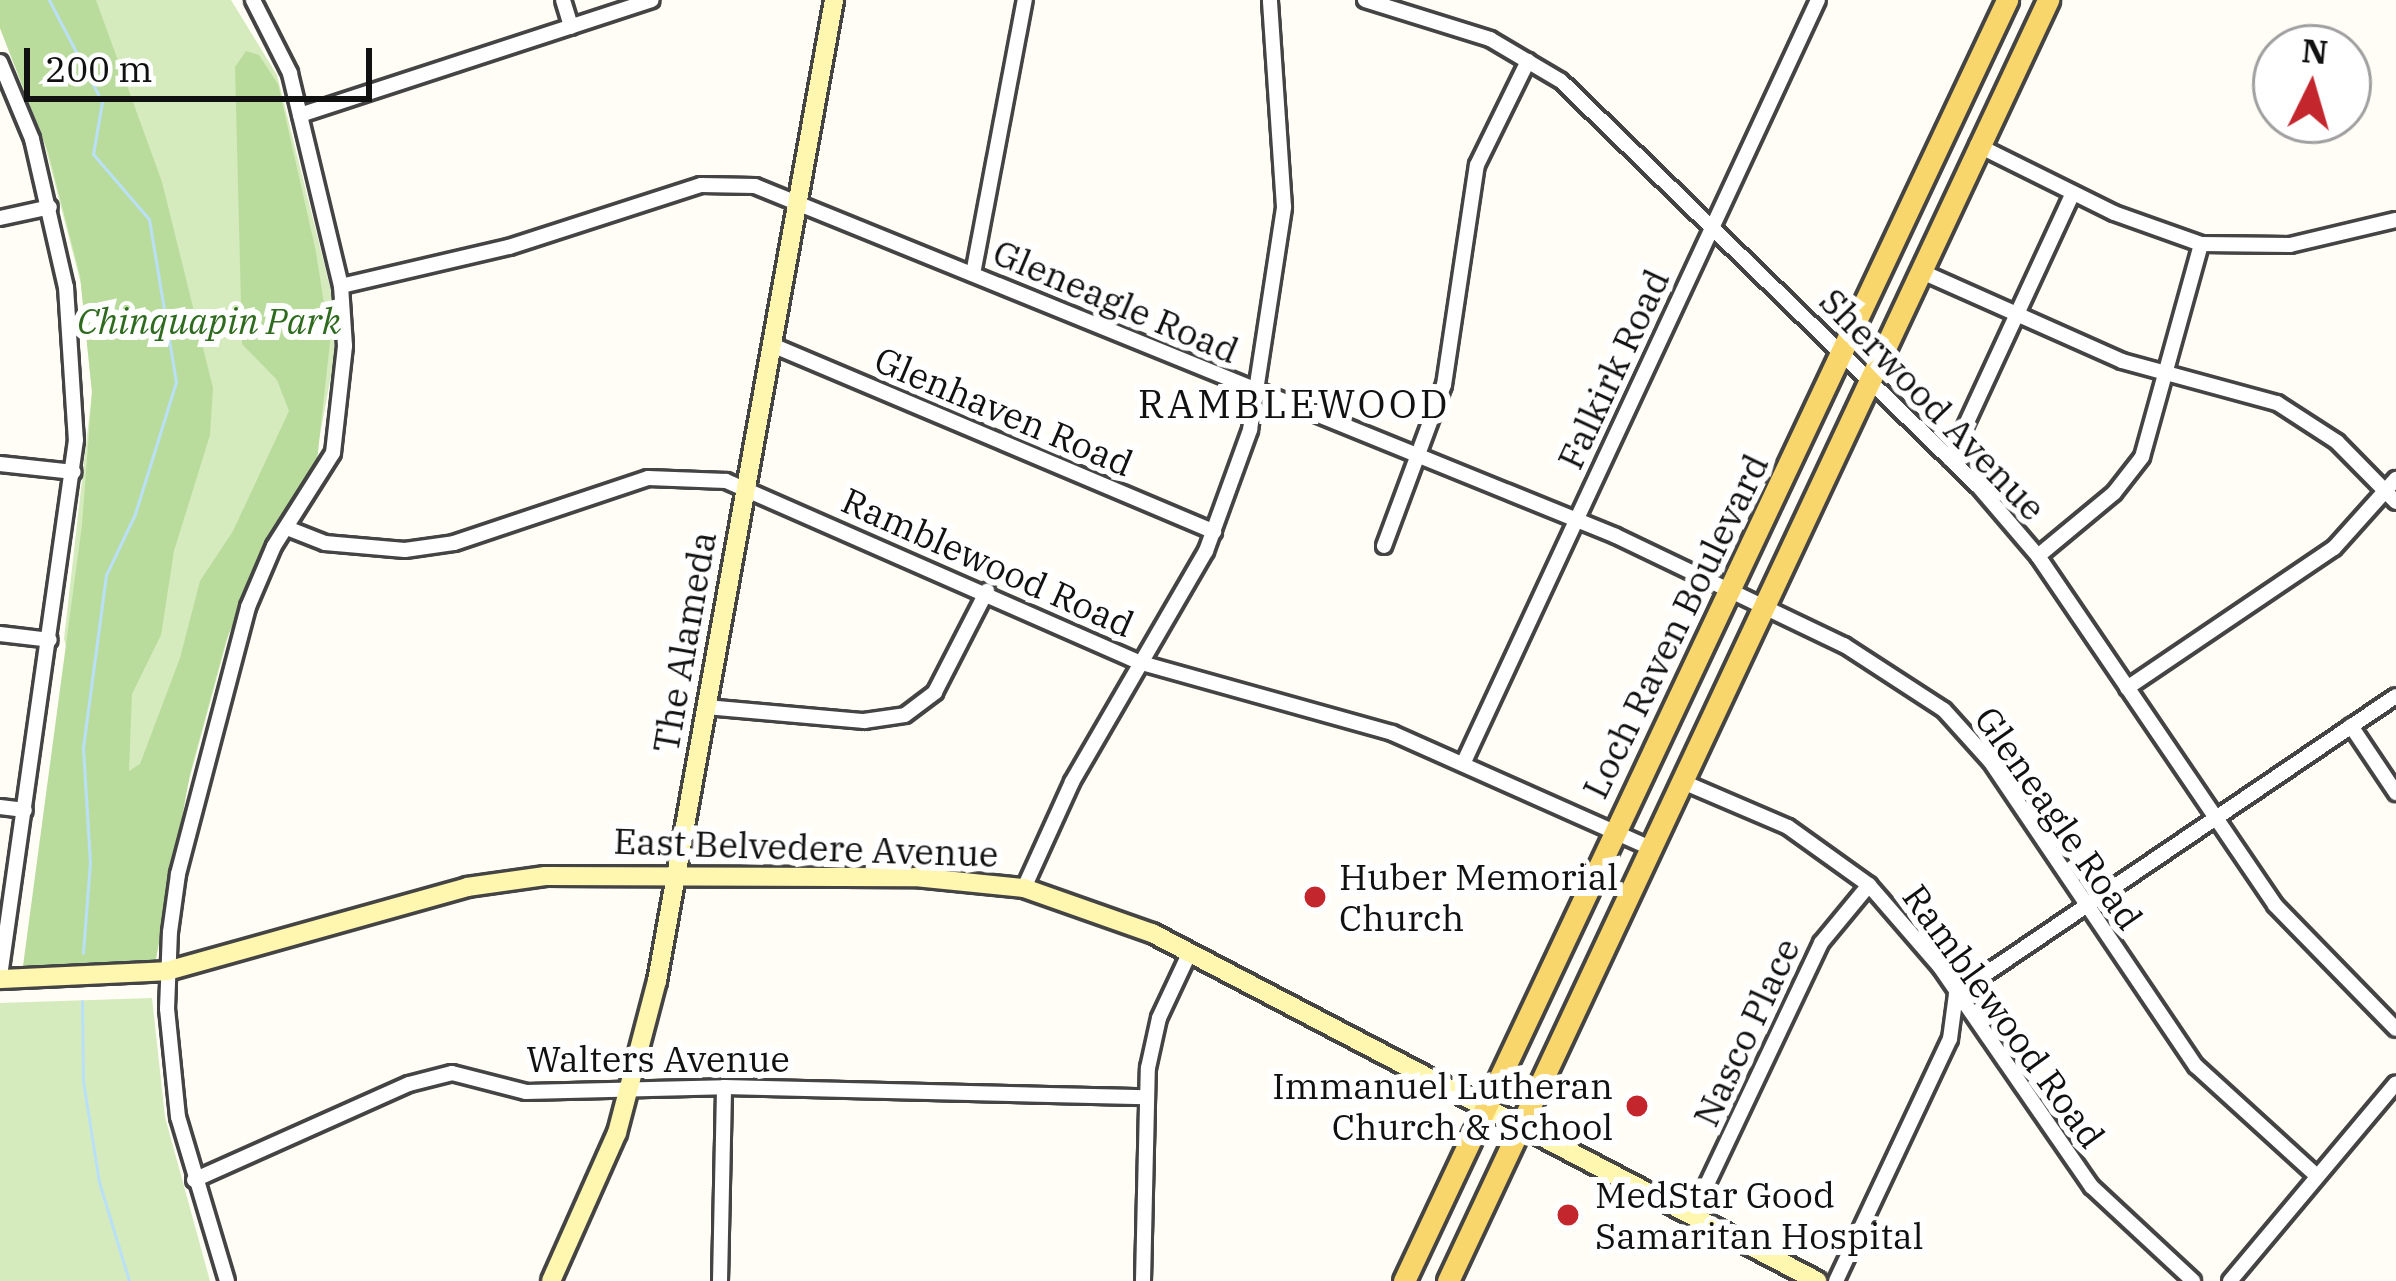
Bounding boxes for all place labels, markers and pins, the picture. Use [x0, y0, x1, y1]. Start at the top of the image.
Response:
place label: Huber Memorial Church [1339, 854, 1618, 939]
marker: Huber Memorial Church [1302, 884, 1328, 910]
place label: Immanuel Lutheran Church & School [1272, 1063, 1613, 1148]
marker: Immanuel Lutheran Church & School [1624, 1093, 1650, 1119]
place label: MedStar Good Samaritan Hospital [1595, 1172, 1924, 1257]
marker: MedStar Good Samaritan Hospital [1552, 1199, 1584, 1231]

